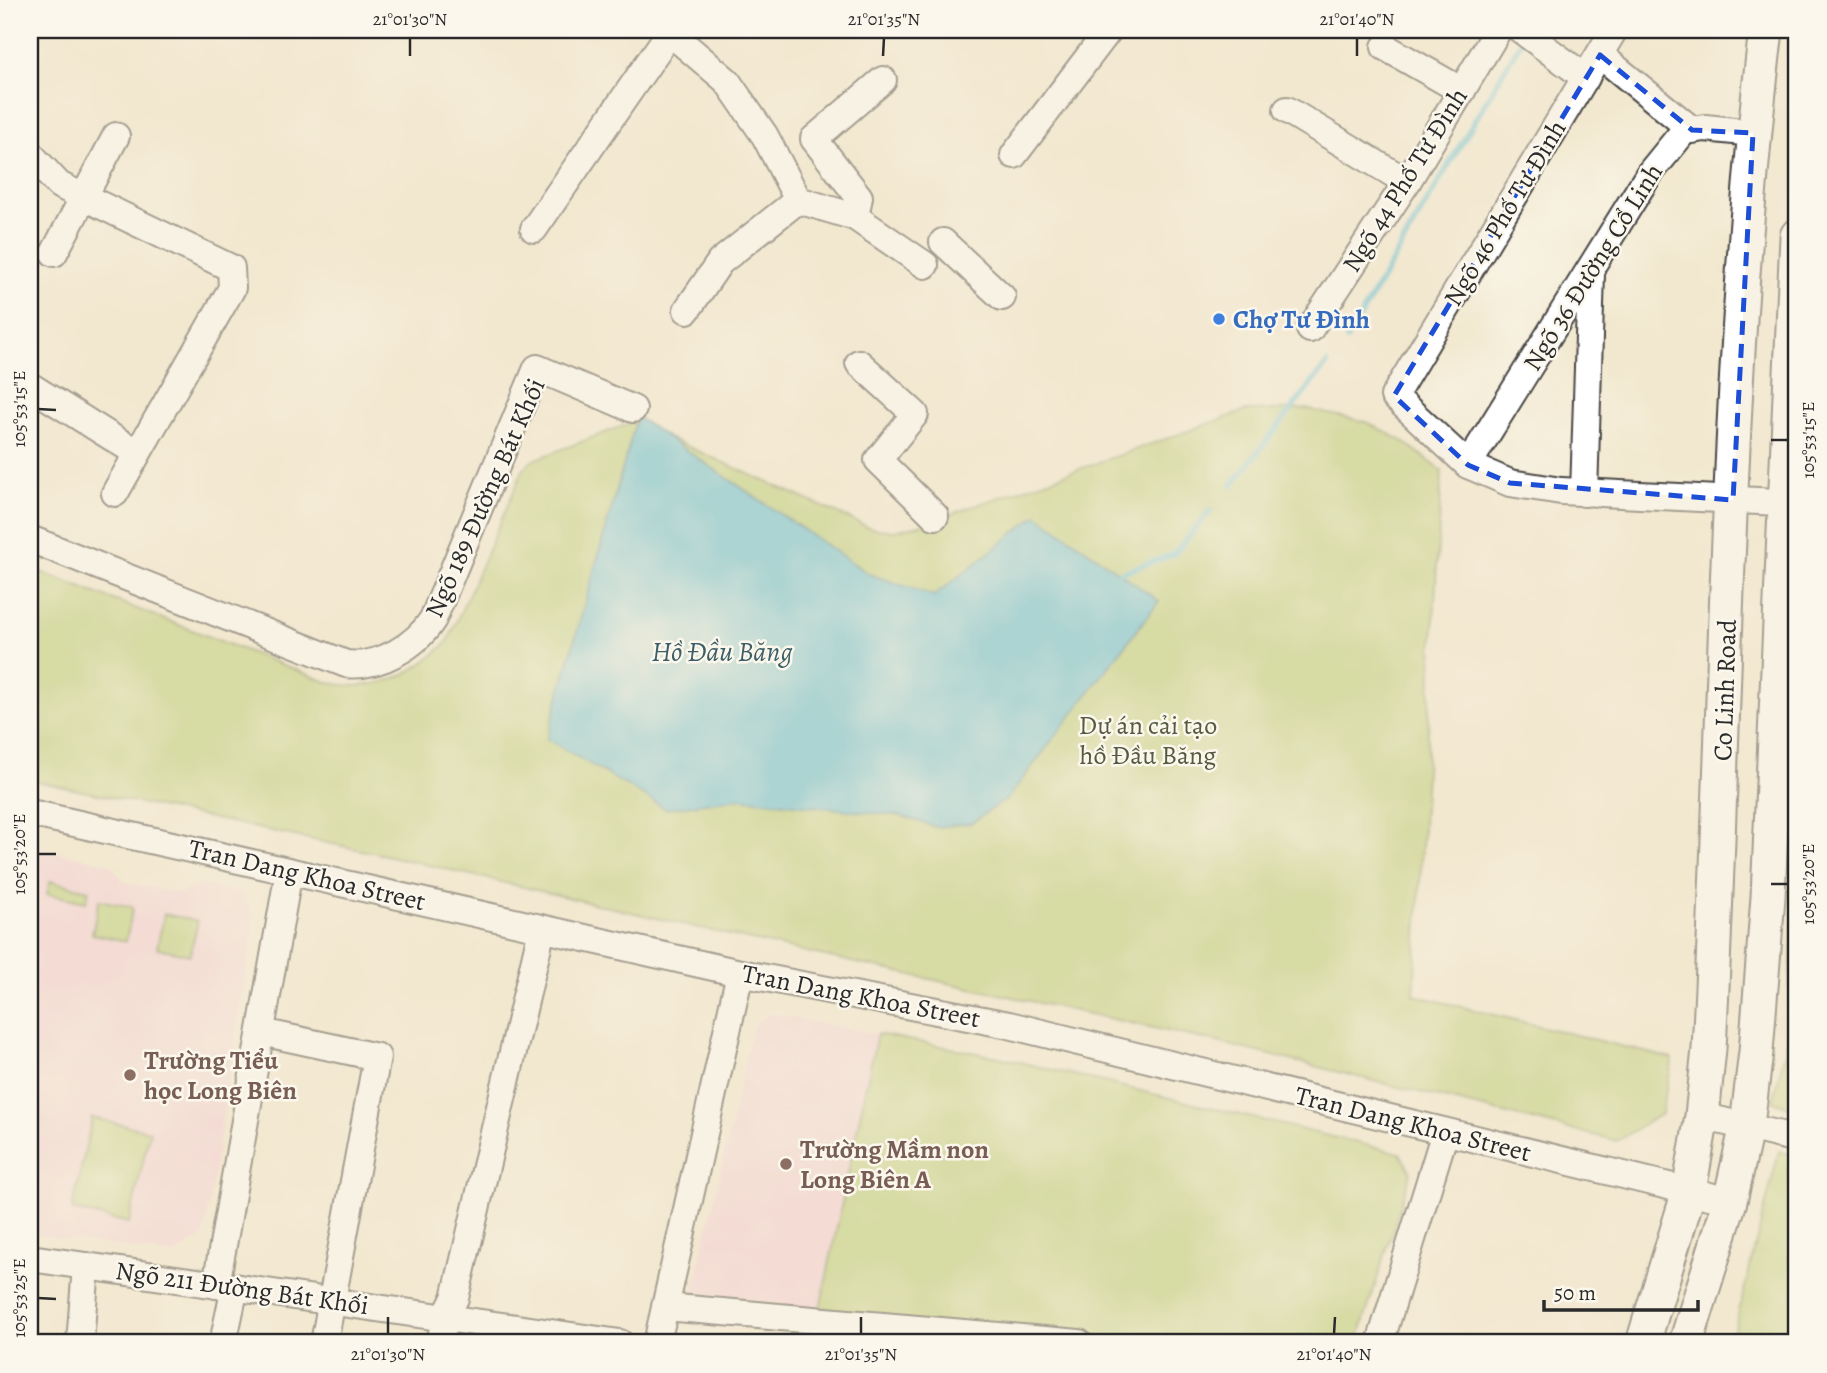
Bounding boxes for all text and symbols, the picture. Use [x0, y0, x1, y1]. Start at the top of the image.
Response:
text: 21°01'30"N [373, 7, 447, 31]
text: 21°01'35"N [848, 7, 920, 31]
text: 21°01'40"N [1319, 7, 1395, 31]
street label: Ngõ 44 Phố Tư Đình [1334, 81, 1476, 279]
street label: Ngõ 46 Phố Tư Đình [1436, 113, 1575, 313]
street label: Ngõ 36 Đường Cổ Linh [1515, 156, 1671, 377]
place label: Chợ Tư Đình [1233, 302, 1370, 337]
marker: Chợ Tư Đình [1211, 311, 1227, 327]
text: 105°53'15"E [7, 370, 31, 448]
street label: Ngõ 189 Đường Bát Khối [416, 373, 554, 623]
text: 105°53'15"E [1796, 401, 1820, 479]
street label: Co Linh Road [1705, 619, 1745, 761]
water label: Hồ Đầu Băng [651, 633, 793, 671]
park label: Dự án cải tạo hồ Đầu Băng [1079, 708, 1217, 773]
text: 105°53'20"E [7, 813, 31, 895]
street label: Tran Dang Khoa Street [185, 831, 429, 919]
text: 105°53'20"E [1796, 843, 1820, 925]
street label: Tran Dang Khoa Street [739, 956, 983, 1036]
place label: Trường Tiểu học Long Biên [144, 1043, 297, 1108]
marker: Trường Tiểu học Long Biên [122, 1067, 138, 1083]
street label: Tran Dang Khoa Street [1291, 1078, 1535, 1170]
place label: Trường Mầm non Long Biên A [800, 1132, 989, 1197]
marker: Trường Mầm non Long Biên A [778, 1156, 794, 1172]
street label: Ngõ 211 Đường Bát Khối [113, 1253, 371, 1323]
text: 105°53'25"E [7, 1258, 31, 1338]
scale bar [1544, 1268, 1698, 1312]
text: 50 m [1554, 1279, 1596, 1307]
text: 21°01'30"N [351, 1342, 425, 1366]
text: 21°01'35"N [825, 1342, 897, 1366]
text: 21°01'40"N [1296, 1342, 1372, 1366]

